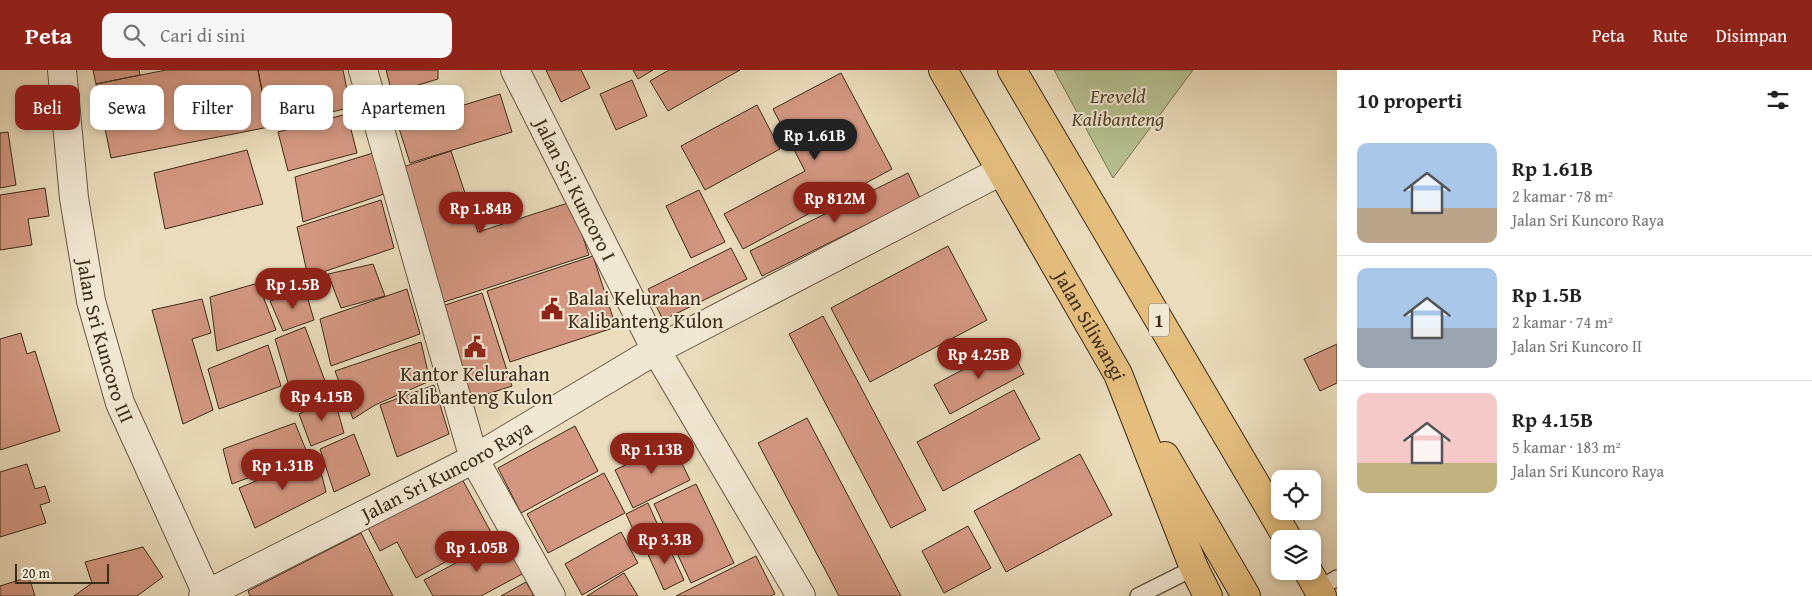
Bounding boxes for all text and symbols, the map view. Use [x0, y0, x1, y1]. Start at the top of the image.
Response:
search box [102, 13, 452, 58]
text: Peta [25, 18, 72, 53]
icon: search [120, 21, 148, 49]
text: Cari di sini [160, 21, 245, 49]
text: Peta [1592, 22, 1625, 49]
text: Rute [1653, 22, 1688, 49]
text: Disimpan [1716, 22, 1787, 49]
park label: Ereveld Kalibanteng [1071, 81, 1164, 133]
chip: Beli [15, 85, 80, 130]
chip: Sewa [90, 85, 164, 130]
chip: Filter [174, 85, 251, 130]
chip: Baru [261, 85, 333, 130]
chip: Apartemen [343, 85, 464, 130]
text: 10 properti [1357, 85, 1462, 116]
icon: filters [1764, 86, 1792, 114]
street label: Jalan Sri Kuncoro I [526, 110, 624, 266]
pin: Rp 1.61B [763, 118, 867, 161]
text: Rp 1.61B [784, 123, 846, 147]
text: Rp 1.61B [1512, 153, 1593, 184]
icon: home [1397, 163, 1457, 223]
pin: Rp 812M [789, 182, 881, 224]
text: 2 kamar · 78 m² [1512, 184, 1613, 208]
text: Rp 812M [804, 186, 866, 210]
pin: Rp 1.84B [429, 191, 533, 234]
text: Rp 1.84B [450, 196, 512, 220]
text: Jalan Sri Kuncoro Raya [1512, 208, 1664, 232]
street label: Jalan Sri Kuncoro III [70, 254, 142, 427]
street label: Jalan Siliwangi [1046, 262, 1134, 385]
pin: Rp 1.5B [247, 268, 339, 310]
text: Rp 1.5B [266, 272, 320, 296]
text: Rp 1.5B [1512, 279, 1582, 310]
place label: Balai Kelurahan Kalibanteng Kulon [568, 283, 723, 335]
icon: home [1397, 288, 1457, 348]
public building icon: Balai Kelurahan Kalibanteng Kulon [539, 296, 565, 322]
road number: 1 [1149, 304, 1169, 336]
text: 2 kamar · 74 m² [1512, 310, 1613, 334]
public building icon: Kantor Kelurahan Kalibanteng Kulon [462, 334, 488, 360]
text: Jalan Sri Kuncoro II [1512, 334, 1642, 358]
pin: Rp 4.25B [927, 338, 1031, 380]
text: Rp 4.25B [948, 342, 1010, 366]
place label: Kantor Kelurahan Kalibanteng Kulon [397, 359, 553, 411]
pin: Rp 4.15B [270, 380, 374, 422]
text: Rp 4.15B [291, 384, 353, 408]
text: Rp 4.15B [1512, 404, 1593, 435]
street label: Jalan Sri Kuncoro Raya [353, 412, 538, 529]
icon: home [1397, 413, 1457, 473]
pin: Rp 1.13B [600, 432, 704, 475]
text: 5 kamar · 183 m² [1512, 435, 1621, 459]
text: Rp 1.13B [621, 437, 683, 461]
pin: Rp 1.31B [231, 448, 335, 491]
text: Rp 1.31B [252, 453, 314, 477]
text: Jalan Sri Kuncoro Raya [1512, 459, 1664, 483]
map controls [1271, 470, 1321, 580]
button: locate [1271, 470, 1321, 520]
pin: Rp 3.3B [619, 522, 711, 565]
text: Rp 3.3B [638, 527, 692, 551]
pin: Rp 1.05B [425, 530, 529, 573]
button: layers [1271, 530, 1321, 580]
text: Rp 1.05B [446, 535, 508, 559]
scale bar [15, 561, 109, 584]
text: 20 m [22, 563, 50, 583]

